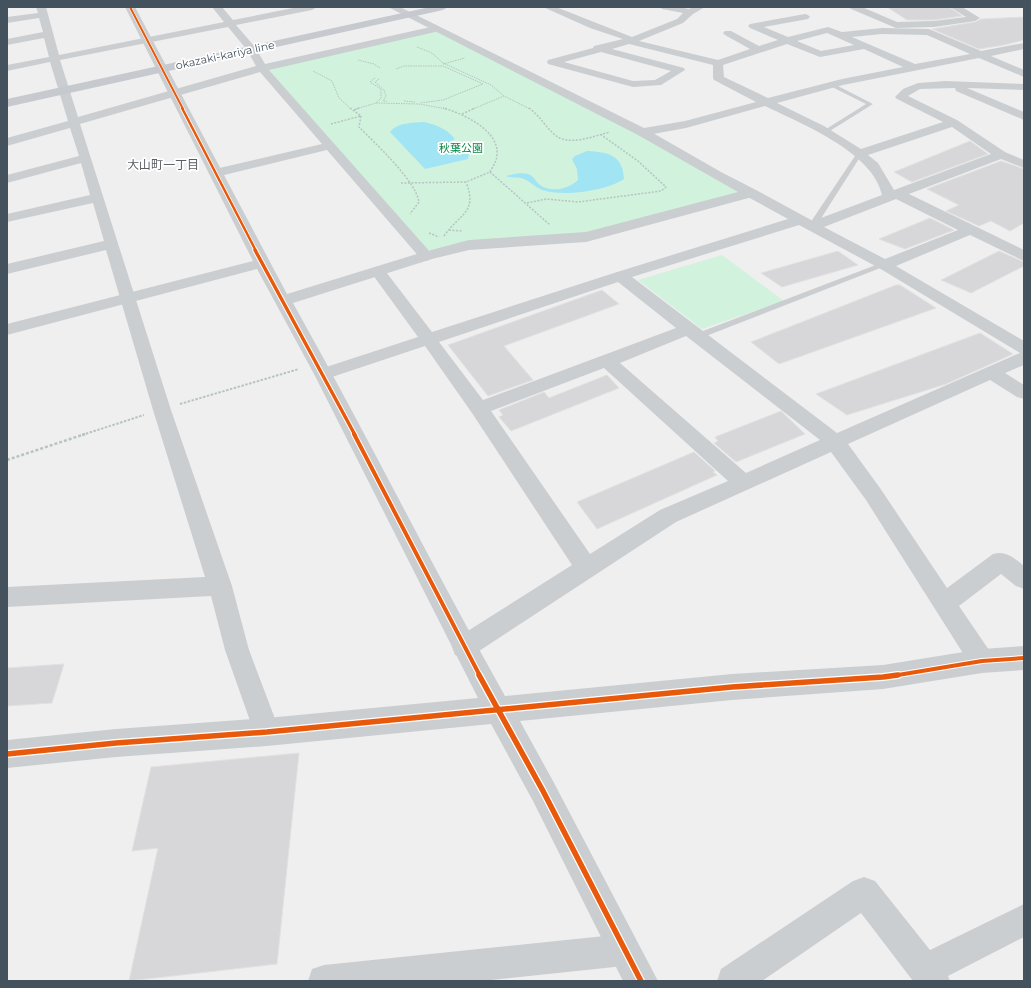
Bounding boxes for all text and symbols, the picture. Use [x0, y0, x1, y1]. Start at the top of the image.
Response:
street label: okazaki-kariya line [174, 38, 276, 72]
park label: 秋葉公園 [439, 141, 483, 155]
district label: 大山町一丁目 [127, 157, 199, 172]

